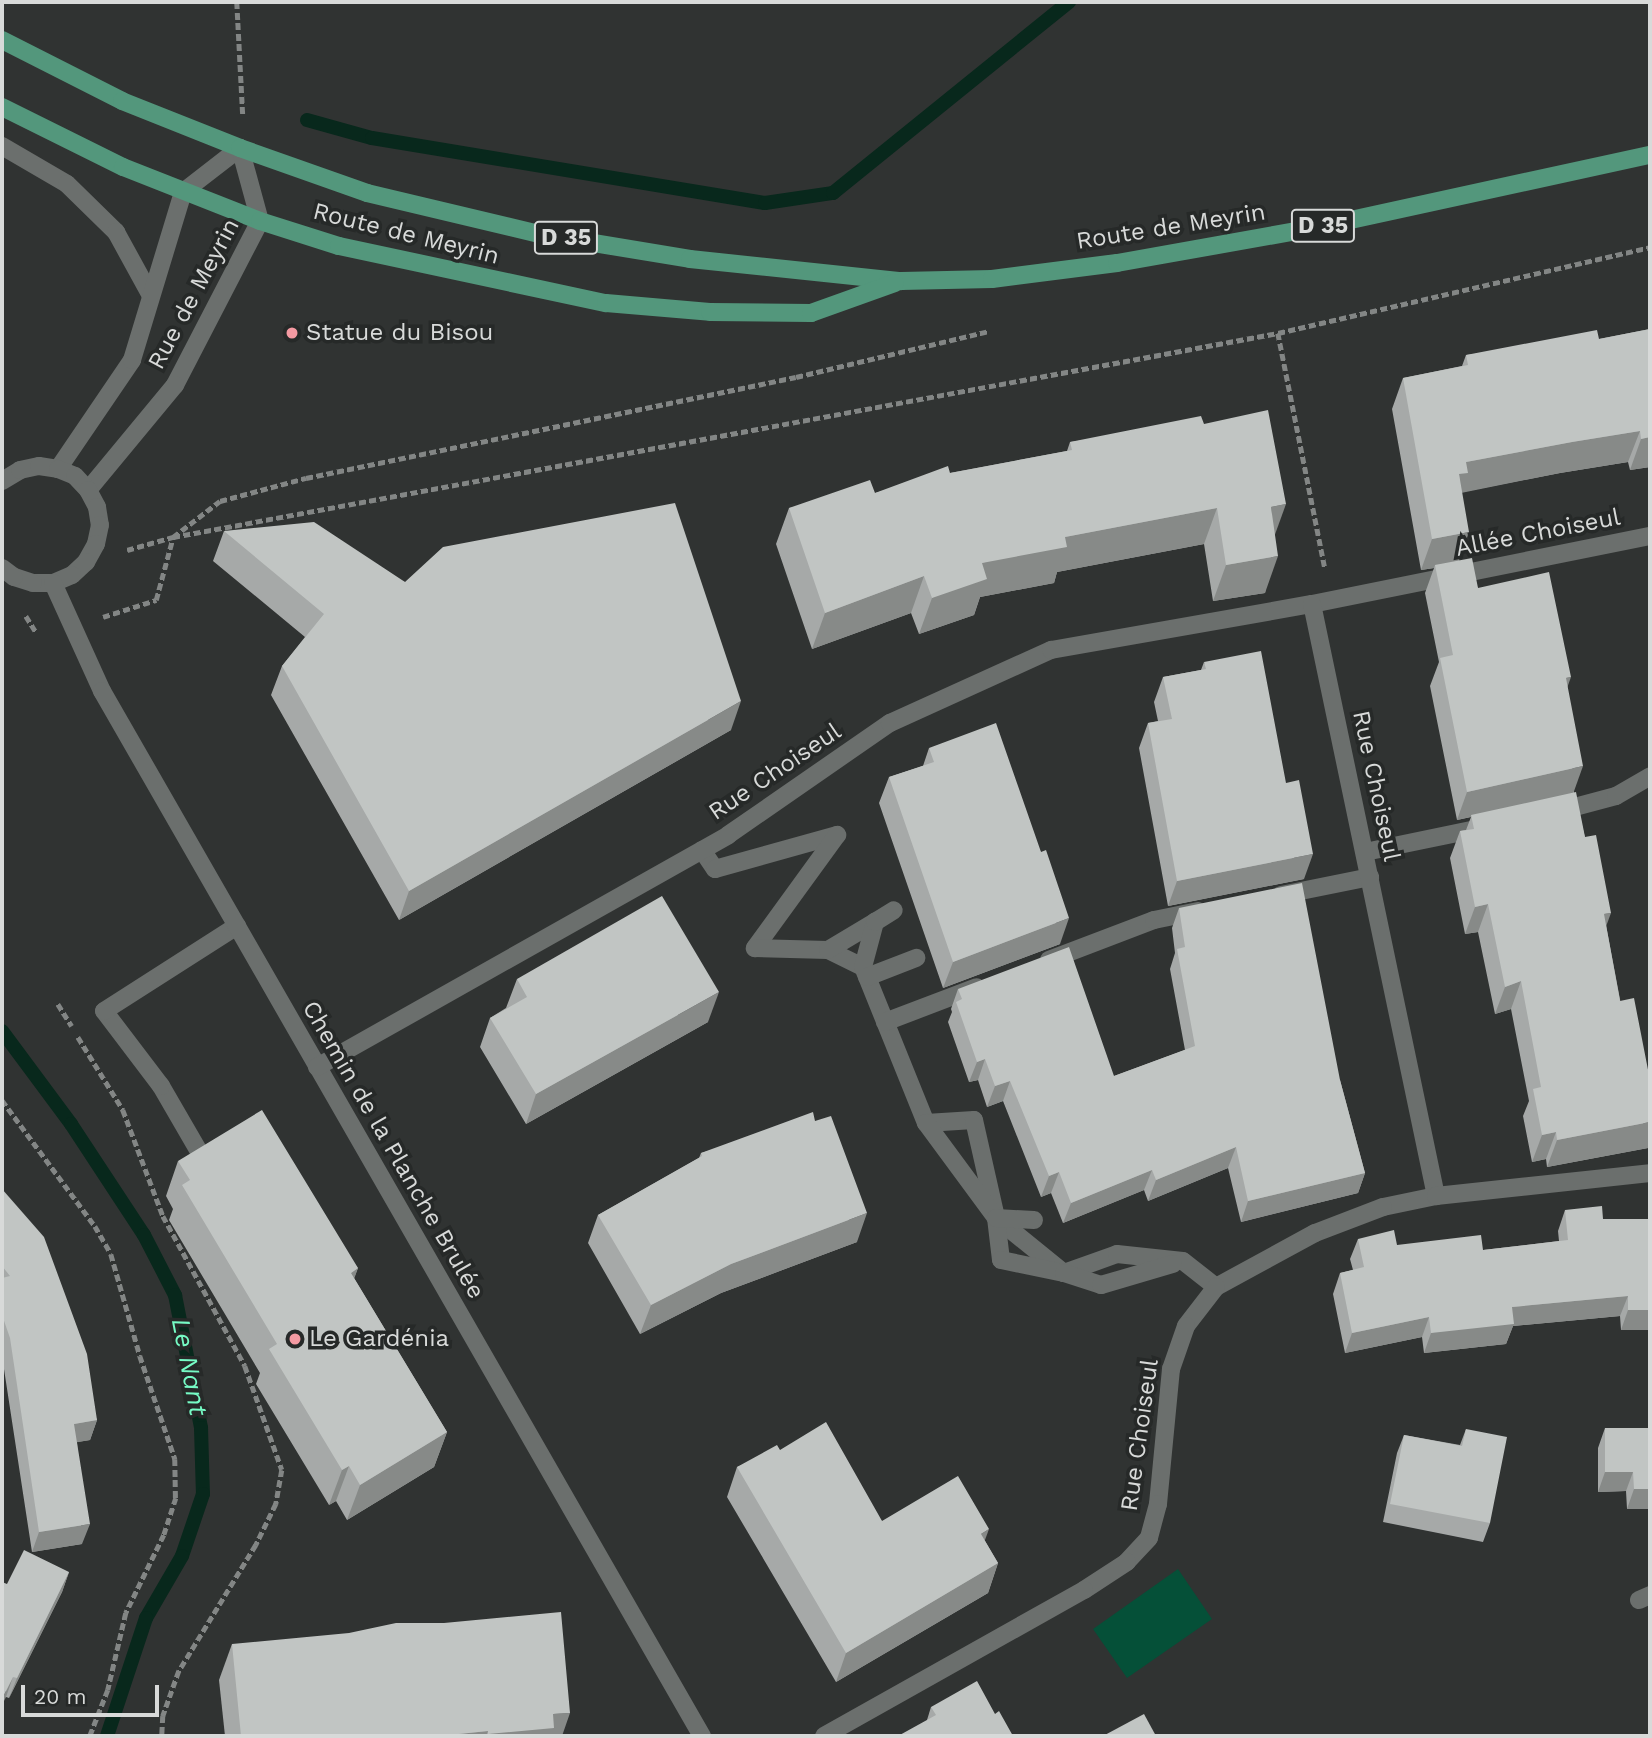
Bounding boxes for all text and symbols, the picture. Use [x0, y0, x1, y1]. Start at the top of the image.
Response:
street label: Route de Meyrin [310, 197, 502, 271]
street label: Route de Meyrin [1074, 198, 1268, 256]
road number: D 35 [1290, 206, 1356, 246]
street label: Rue de Meyrin [142, 214, 246, 374]
road number: D 35 [533, 218, 599, 258]
place label: Statue du Bisou [306, 319, 493, 347]
marker: Statue du Bisou [284, 325, 300, 341]
street label: Allée Choiseul [1453, 503, 1623, 563]
street label: Rue Choiseul [1346, 708, 1406, 864]
street label: Rue Choiseul [703, 717, 847, 827]
street label: Chemin de la Planche Brulée [296, 996, 490, 1304]
water label: Le Nant [164, 1316, 214, 1418]
place label: Le Gardénia [309, 1325, 449, 1353]
marker: Le Gardénia [287, 1331, 303, 1347]
street label: Rue Choiseul [1115, 1357, 1165, 1513]
scale bar [24, 1672, 163, 1716]
text: 20 m [34, 1684, 86, 1709]

